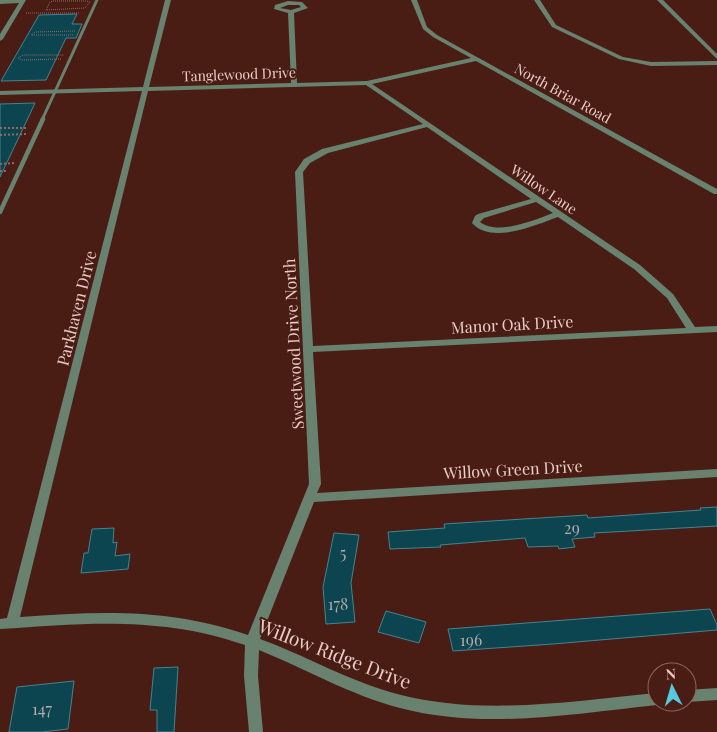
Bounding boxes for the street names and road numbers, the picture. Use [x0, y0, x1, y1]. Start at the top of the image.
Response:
street label: North Briar Road [511, 59, 615, 127]
street label: Tanglewood Drive [182, 63, 296, 85]
street label: Willow Lane [506, 159, 581, 218]
street label: Parkhaven Drive [52, 248, 100, 368]
street label: Sweetwood Drive North [278, 258, 308, 430]
street label: Manor Oak Drive [450, 310, 574, 338]
street label: Willow Green Drive [442, 455, 583, 483]
street label: Willow Ridge Drive [254, 612, 415, 694]

